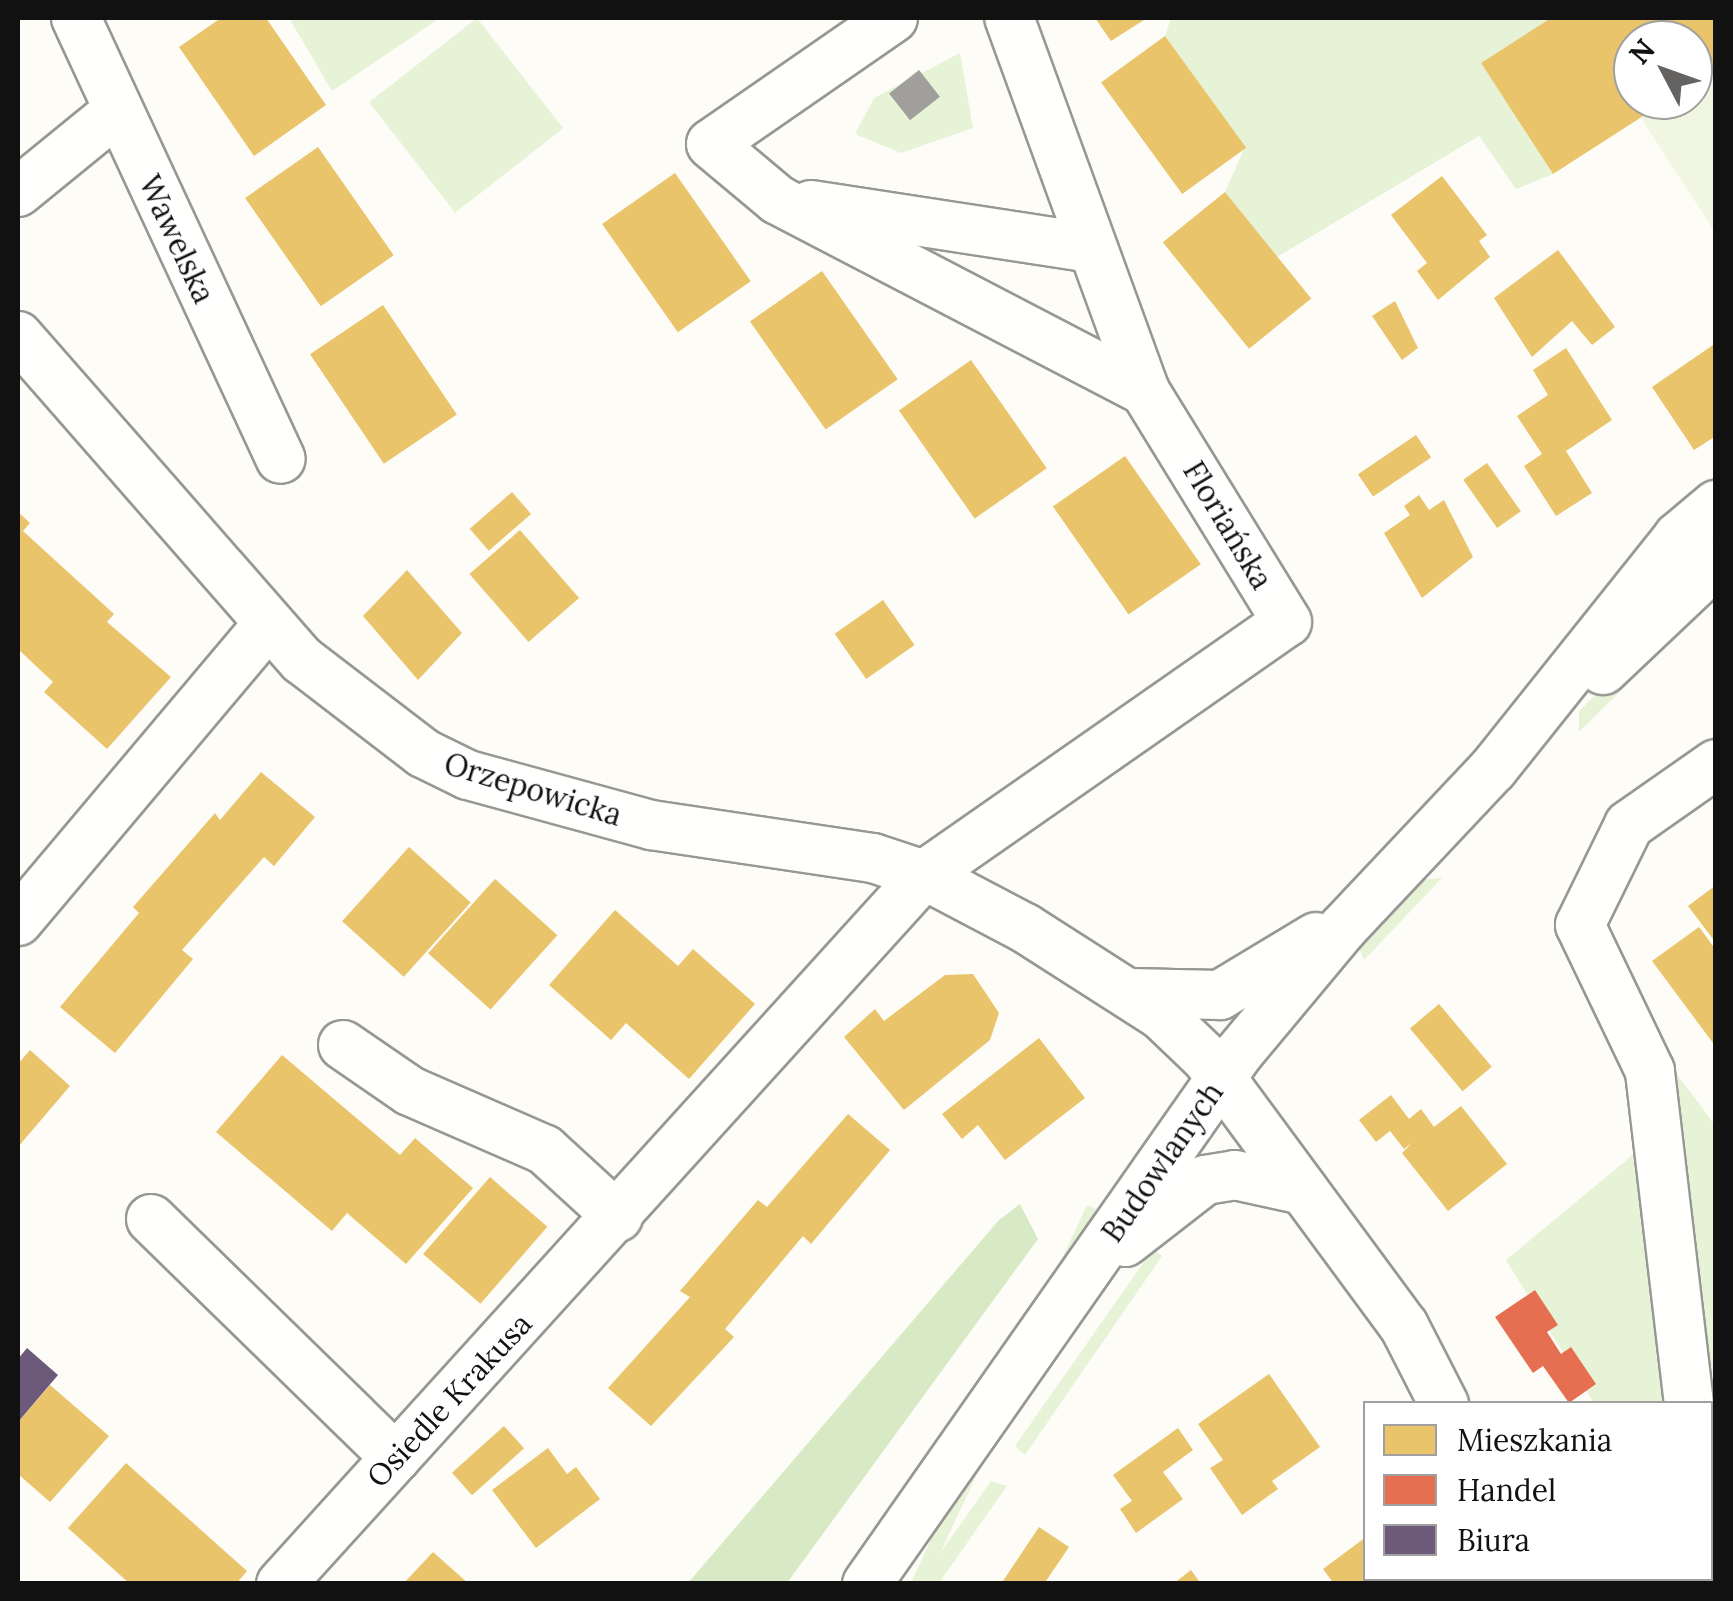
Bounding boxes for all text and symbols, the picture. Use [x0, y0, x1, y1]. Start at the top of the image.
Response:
north arrow [1613, 20, 1713, 120]
text: N [1621, 32, 1663, 72]
street label: Wawelska [132, 169, 222, 309]
street label: Floriańska [1176, 455, 1280, 595]
street label: Orzepowicka [440, 745, 626, 833]
street label: Budowlanych [1094, 1075, 1230, 1249]
street label: Osiedle Krakusa [359, 1306, 539, 1494]
legend [1363, 1401, 1713, 1581]
text: Mieszkania [1457, 1421, 1612, 1459]
text: Handel [1457, 1471, 1556, 1509]
text: Biura [1457, 1521, 1530, 1559]

